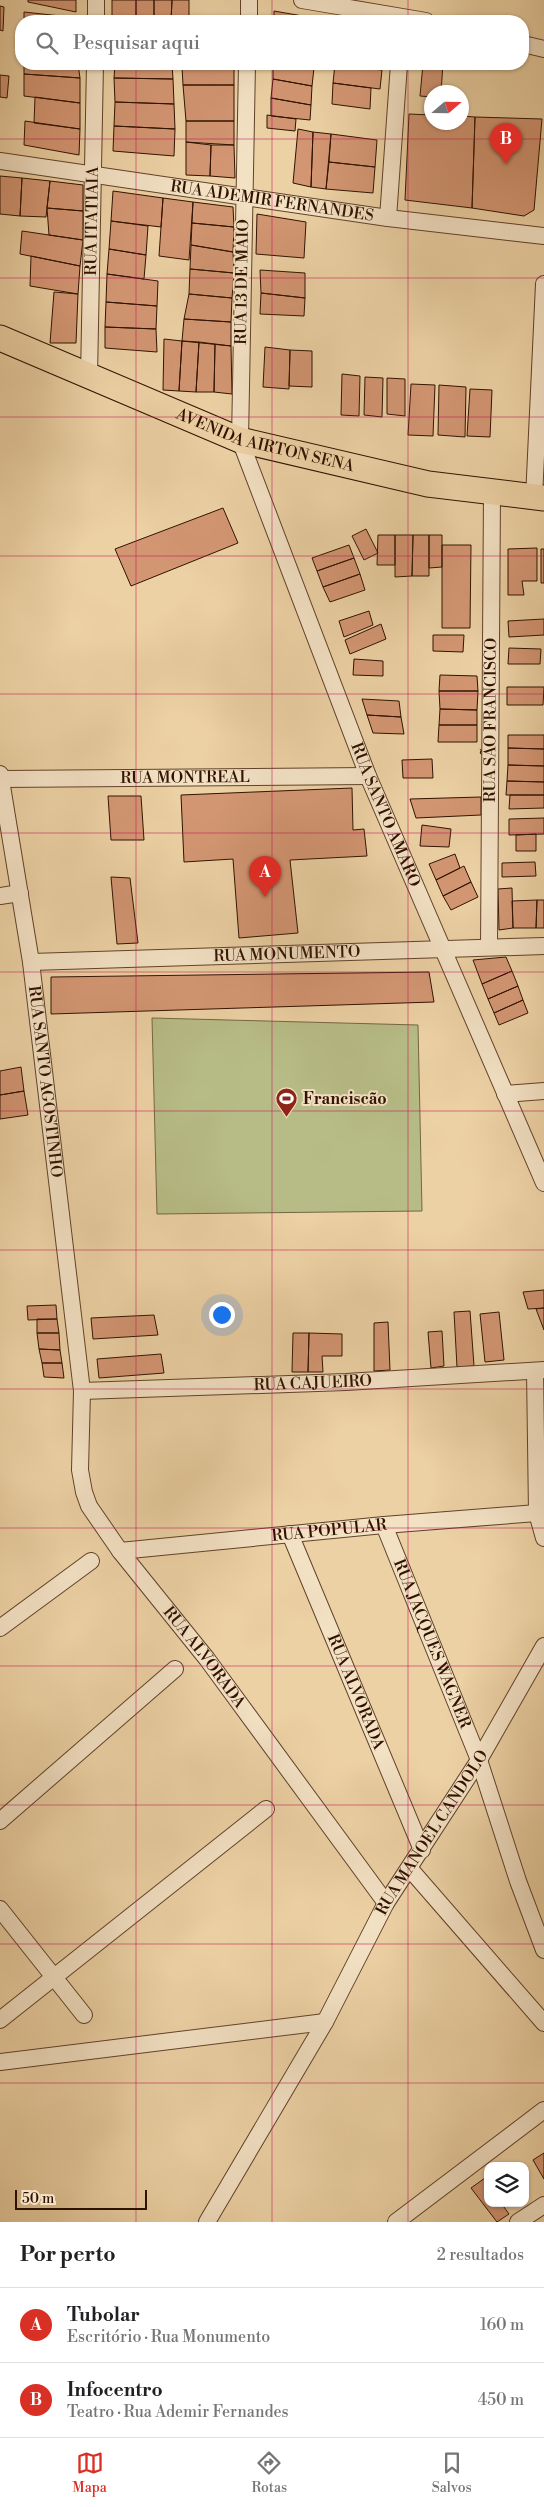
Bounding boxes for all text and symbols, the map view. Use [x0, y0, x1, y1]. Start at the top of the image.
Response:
search box [15, 15, 529, 70]
icon: search [33, 29, 61, 57]
text: Pesquisar aqui [73, 31, 200, 55]
north arrow [424, 85, 469, 130]
pin: B [490, 123, 522, 164]
street label: RUA ITATIAIA [81, 165, 103, 276]
street label: RUA ADEMIR FERNANDES [169, 176, 375, 226]
street label: RUA 13 DE MAIO [231, 219, 253, 345]
street label: AVENIDA AIRTON SENA [172, 404, 357, 477]
street label: RUA SÃO FRANCISCO [477, 638, 501, 802]
street label: RUA SANTO AMARO [346, 740, 425, 890]
street label: RUA MONTREAL [120, 767, 250, 788]
pin: A [249, 856, 281, 897]
street label: RUA MONUMENTO [213, 942, 361, 966]
street label: RUA SANTO AGOSTINHO [24, 985, 67, 1179]
sports icon: Franciscão [275, 1087, 299, 1118]
place label: Franciscão [303, 1089, 387, 1109]
your location [209, 1302, 235, 1328]
street label: RUA CAJUEIRO [253, 1370, 373, 1395]
street label: RUA POPULAR [270, 1515, 388, 1546]
street label: RUA JACQUES WAGNER [389, 1556, 475, 1732]
street label: RUA ALVORADA [159, 1602, 250, 1713]
street label: RUA ALVORADA [323, 1631, 389, 1754]
street label: RUA MANOEL CANDOLO [371, 1746, 493, 1919]
map controls [484, 2162, 529, 2207]
button: layers [484, 2162, 529, 2207]
scale bar [15, 2187, 148, 2210]
text: 50 m [22, 2190, 54, 2208]
text: Por perto [20, 2242, 116, 2268]
text: 2 resultados [437, 2245, 524, 2265]
text: Tubolar [67, 2303, 140, 2327]
text: A [30, 2315, 42, 2335]
text: 160 m [480, 2315, 524, 2335]
text: Escritório · Rua Monumento [67, 2327, 270, 2347]
text: Infocentro [67, 2378, 163, 2402]
text: B [30, 2390, 42, 2410]
text: 450 m [478, 2390, 524, 2410]
text: Teatro · Rua Ademir Fernandes [67, 2402, 289, 2422]
tab: Mapa [72, 2449, 107, 2497]
tab: Rotas [251, 2449, 287, 2497]
tab: Salvos [432, 2449, 472, 2497]

